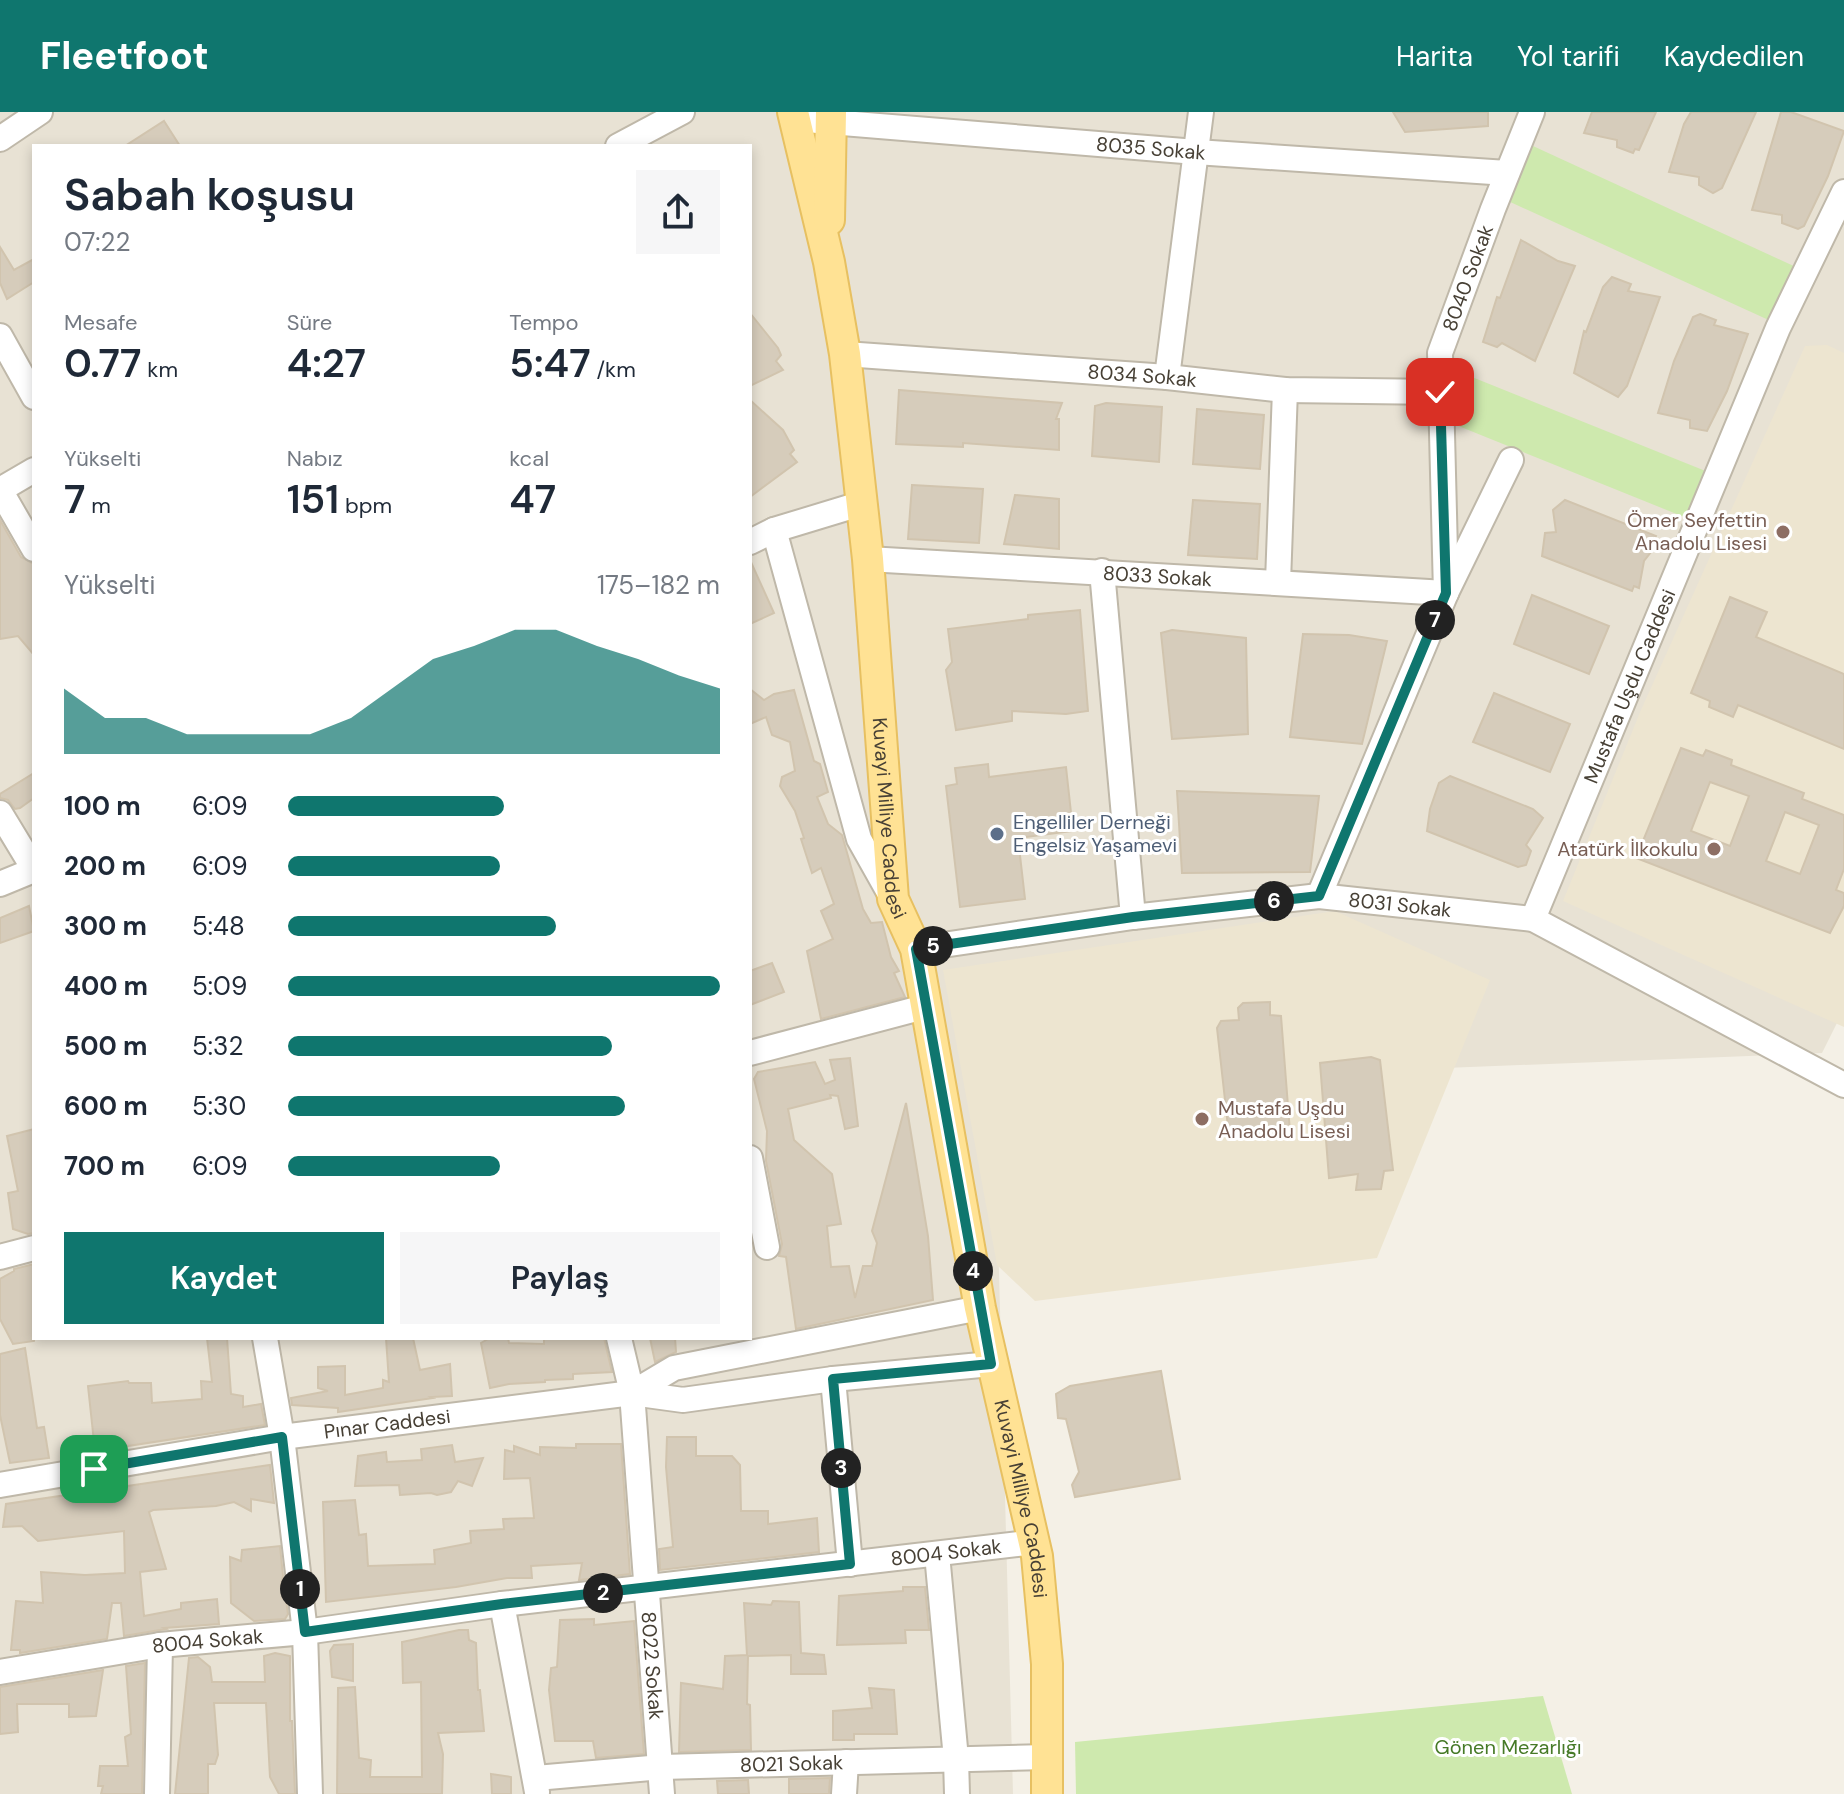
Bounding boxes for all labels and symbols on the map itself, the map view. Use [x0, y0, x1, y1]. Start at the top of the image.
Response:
street label: 8035 Sokak [1095, 131, 1206, 166]
street label: 8040 Sokak [1436, 221, 1499, 335]
street label: 8034 Sokak [1087, 358, 1198, 393]
pin [1406, 358, 1474, 426]
place label: Ömer Seyfettin Anadolu Lisesi [1627, 507, 1767, 556]
marker: Ömer Seyfettin Anadolu Lisesi [1774, 523, 1792, 541]
street label: 8033 Sokak [1102, 560, 1213, 592]
street label: Mustafa Uşdu Caddesi [1578, 585, 1681, 787]
pin: 7 [1415, 600, 1455, 640]
street label: Kuvayi Milliye Caddesi [867, 717, 913, 923]
place label: Engelliler Derneği Engelsiz Yaşamevi [1013, 809, 1177, 858]
marker: Engelliler Derneği Engelsiz Yaşamevi [988, 825, 1006, 843]
place label: Atatürk İlkokulu [1557, 836, 1698, 862]
marker: Atatürk İlkokulu [1705, 840, 1723, 858]
pin: 6 [1254, 881, 1294, 921]
street label: 8031 Sokak [1347, 886, 1453, 923]
pin: 5 [913, 926, 953, 966]
place label: Mustafa Uşdu Anadolu Lisesi [1218, 1095, 1350, 1144]
marker: Mustafa Uşdu Anadolu Lisesi [1193, 1110, 1211, 1128]
pin: 4 [953, 1251, 993, 1291]
street label: Kuvayi Milliye Caddesi [988, 1397, 1054, 1599]
street label: Pınar Caddesi [322, 1403, 452, 1445]
pin [60, 1435, 128, 1503]
pin: 3 [821, 1448, 861, 1488]
street label: 8004 Sokak [889, 1533, 1003, 1572]
pin: 1 [280, 1569, 320, 1609]
pin: 2 [583, 1573, 623, 1613]
street label: 8022 Sokak [635, 1611, 669, 1721]
street label: 8004 Sokak [150, 1623, 264, 1659]
park label: Gönen Mezarlığı [1435, 1734, 1581, 1760]
street label: 8021 Sokak [740, 1749, 843, 1778]

